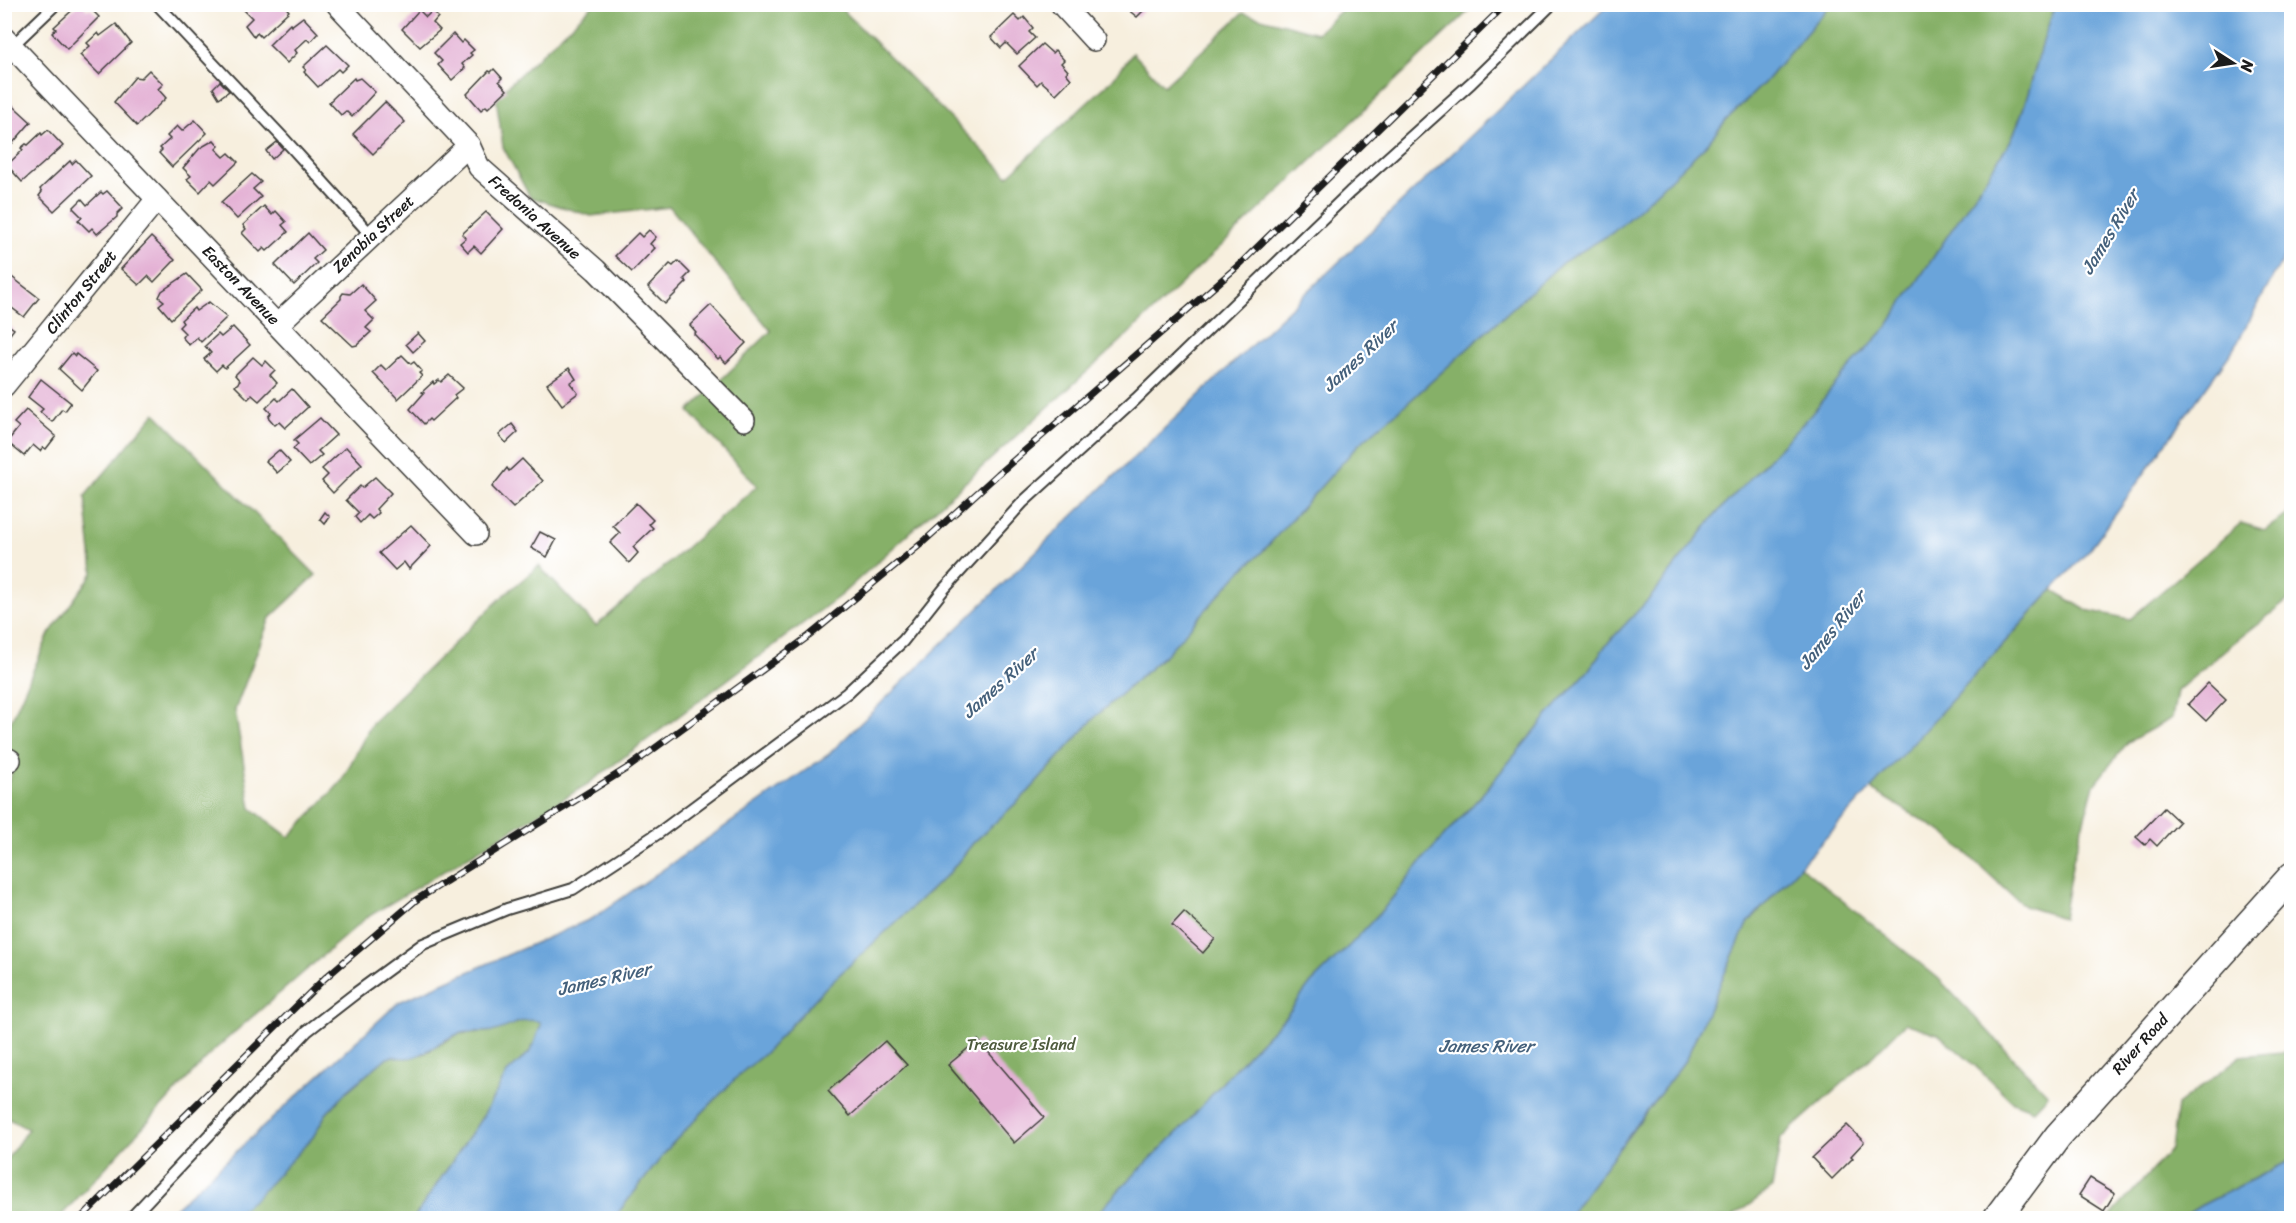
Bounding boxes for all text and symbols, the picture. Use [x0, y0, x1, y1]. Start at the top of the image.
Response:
north arrow [2203, 33, 2263, 93]
text: N [2232, 57, 2263, 75]
street label: Fredonia Avenue [482, 167, 588, 267]
water label: James River [2072, 180, 2150, 281]
street label: Zenobia Street [325, 188, 421, 280]
street label: Easton Avenue [195, 238, 287, 332]
street label: Clinton Street [38, 243, 124, 341]
water label: James River [1315, 310, 1408, 400]
water label: James River [1790, 580, 1876, 677]
water label: James River [954, 637, 1048, 726]
water label: James River [554, 952, 657, 1005]
street label: River Road [2104, 1005, 2177, 1081]
park label: Treasure Island [967, 1030, 1077, 1059]
water label: James River [1439, 1030, 1537, 1062]

